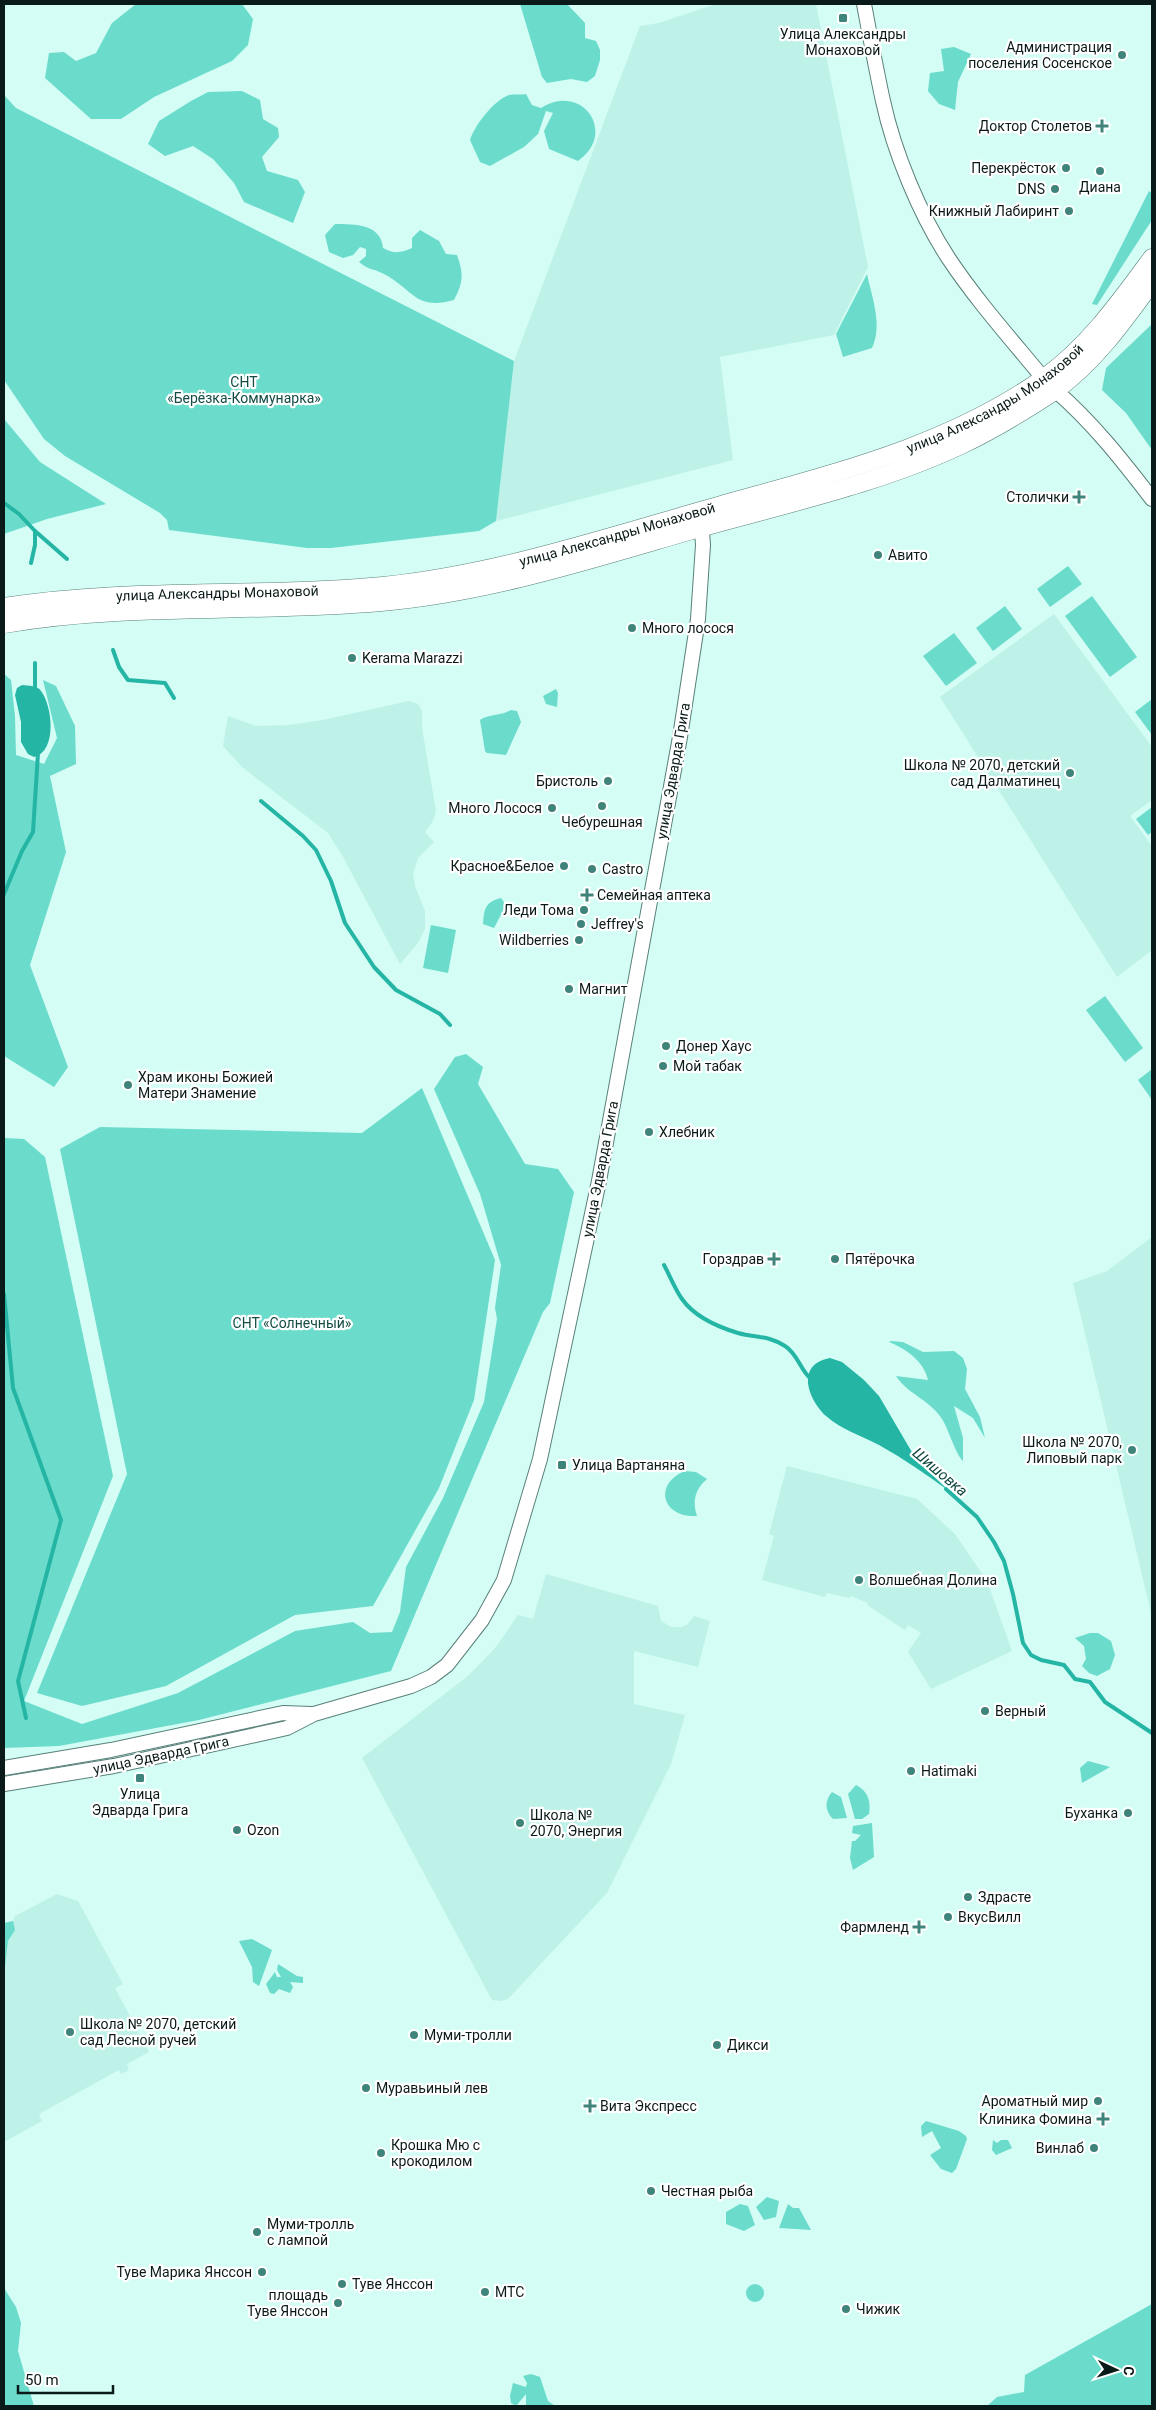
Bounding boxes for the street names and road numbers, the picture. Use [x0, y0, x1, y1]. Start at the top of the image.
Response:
street label: улица Александры Монаховой [904, 341, 1086, 456]
street label: улица Александры Монаховой [518, 499, 717, 569]
street label: улица Александры Монаховой [116, 582, 319, 604]
street label: улица Эдварда Грига [653, 701, 693, 841]
street label: улица Эдварда Грига [579, 1099, 621, 1239]
street label: улица Эдварда Грига [92, 1733, 230, 1777]

